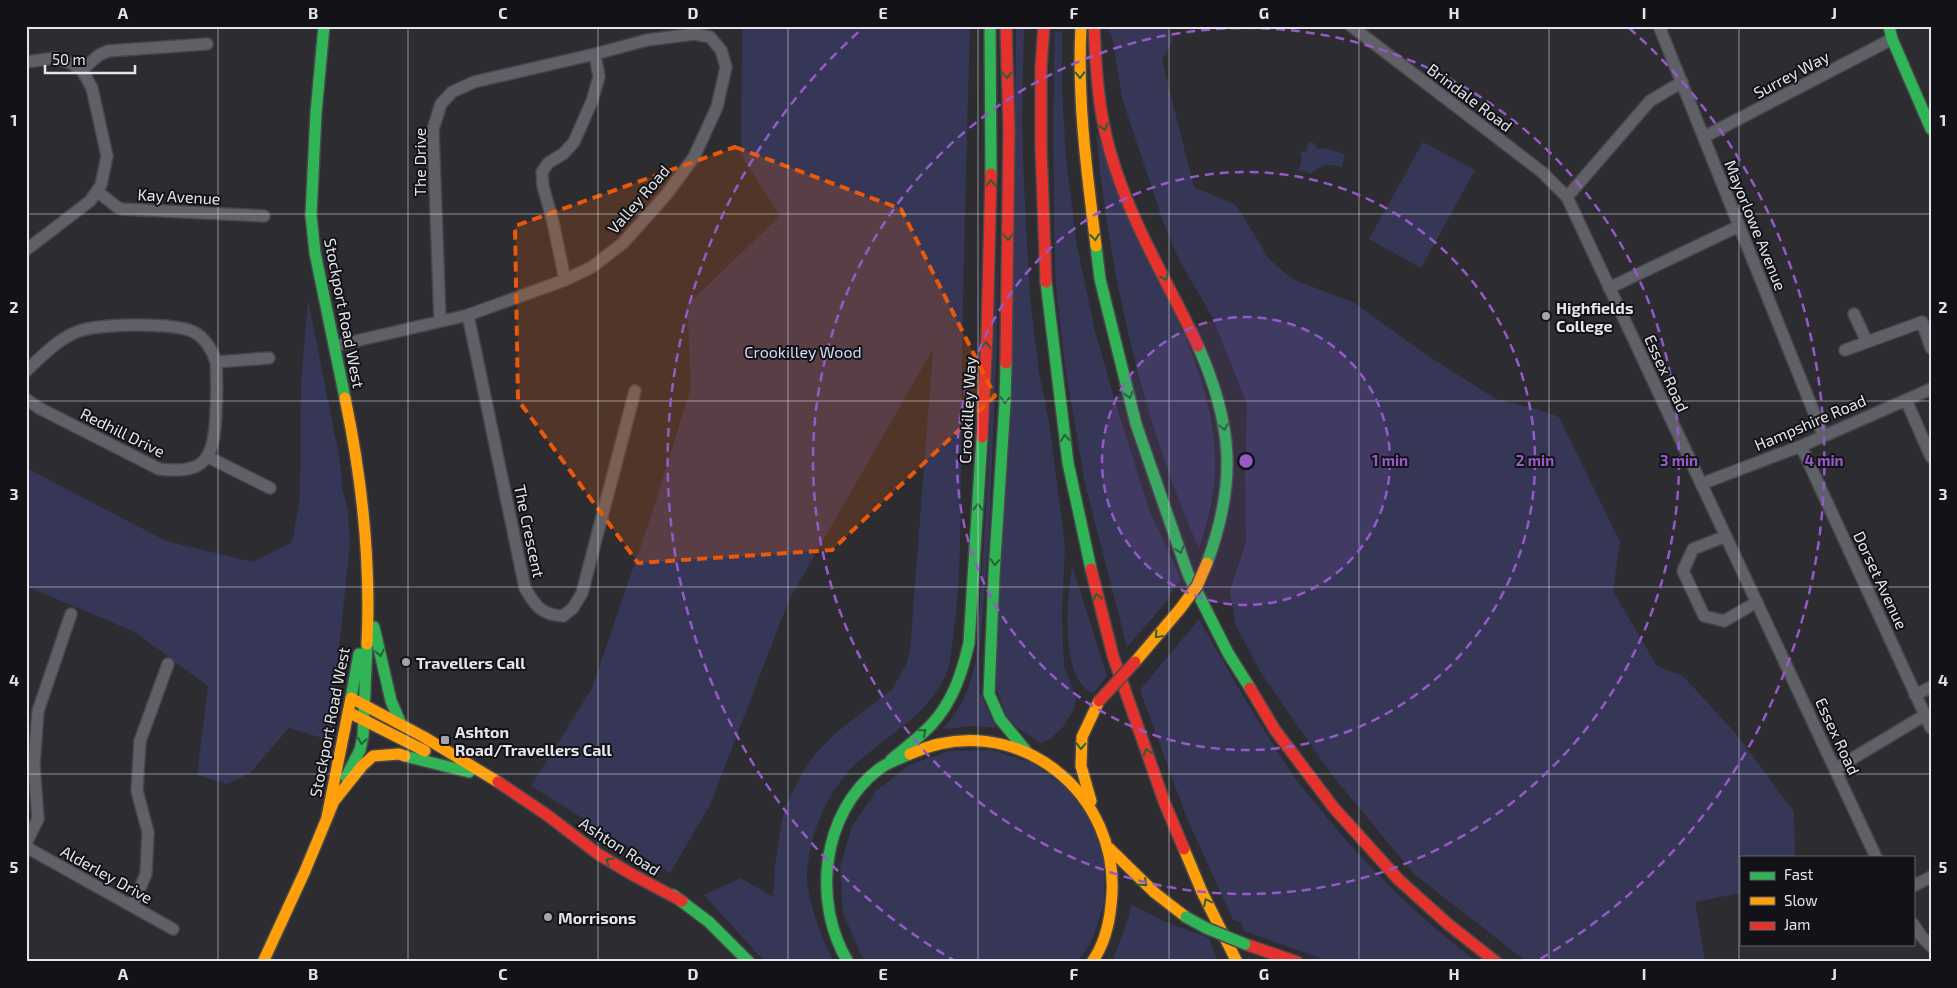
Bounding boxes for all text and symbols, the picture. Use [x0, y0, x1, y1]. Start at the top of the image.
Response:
text: A [118, 3, 129, 22]
text: B [308, 3, 318, 22]
text: C [498, 3, 508, 22]
text: D [688, 3, 699, 22]
text: E [878, 3, 888, 22]
text: F [1070, 3, 1079, 22]
text: G [1259, 3, 1269, 22]
text: H [1448, 3, 1460, 22]
text: I [1642, 3, 1646, 22]
text: J [1831, 3, 1837, 22]
scale bar [45, 42, 135, 74]
street label: Surrey Way [1750, 46, 1833, 102]
text: 50 m [52, 50, 86, 68]
street label: Brindale Road [1424, 59, 1516, 135]
one-way arrow [1002, 71, 1013, 79]
one-way arrow [1074, 71, 1085, 79]
text: 1 [11, 110, 17, 129]
text: 1 [1940, 110, 1946, 129]
one-way arrow [1098, 122, 1108, 130]
street label: The Drive [410, 128, 429, 196]
street label: Mayorlowe Avenue [1721, 157, 1791, 293]
street label: Valley Road [603, 161, 673, 237]
one-way arrow [986, 178, 996, 186]
street label: Kay Avenue [137, 184, 221, 208]
one-way arrow [1089, 233, 1100, 241]
one-way arrow [1003, 234, 1013, 242]
street label: Stockport Road West [321, 236, 369, 390]
one-way arrow [1158, 272, 1168, 281]
text: 2 [9, 297, 19, 316]
text: 2 [1938, 297, 1948, 316]
place label: Highfields College [1556, 298, 1633, 335]
marker: Highfields College [1540, 310, 1552, 322]
street label: Essex Road [1641, 332, 1693, 414]
one-way arrow [981, 341, 992, 349]
park label: Crookilley Wood [744, 342, 862, 361]
street label: Crookilley Way [955, 355, 979, 464]
street label: Hampshire Road [1751, 390, 1869, 454]
one-way arrow [1123, 391, 1134, 400]
one-way arrow [1000, 396, 1011, 404]
street label: Redhill Drive [78, 403, 168, 461]
one-way arrow [1219, 423, 1229, 432]
one-way arrow [1060, 434, 1071, 442]
text: 1 min [1372, 451, 1408, 469]
text: 2 min [1516, 451, 1554, 469]
text: 3 min [1660, 451, 1698, 469]
text: 4 min [1804, 451, 1844, 469]
centre of rings [1237, 452, 1255, 470]
street label: The Crescent [511, 483, 549, 579]
text: 3 [9, 484, 19, 503]
text: 3 [1938, 484, 1948, 503]
one-way arrow [972, 503, 983, 511]
street label: Dorset Avenue [1850, 528, 1912, 632]
one-way arrow [1174, 545, 1184, 553]
one-way arrow [989, 558, 1000, 566]
one-way arrow [1093, 594, 1103, 602]
one-way arrow [1154, 630, 1163, 639]
street label: Stockport Road West [305, 645, 353, 799]
one-way arrow [374, 648, 385, 657]
place label: Travellers Call [416, 653, 526, 672]
marker: Travellers Call [400, 656, 412, 668]
text: 4 [9, 670, 19, 689]
text: 4 [1938, 670, 1948, 689]
street label: Essex Road [1812, 695, 1864, 777]
place label: Ashton Road/Travellers Call [455, 722, 612, 759]
one-way arrow [917, 730, 926, 738]
marker: Ashton Road/Travellers Call [439, 734, 451, 746]
one-way arrow [357, 737, 368, 745]
one-way arrow [1076, 742, 1087, 750]
one-way arrow [1143, 748, 1153, 756]
street label: Ashton Road [576, 813, 664, 879]
street label: Alderley Drive [58, 841, 156, 907]
legend [1740, 856, 1914, 946]
text: 5 [10, 857, 19, 876]
text: 5 [1939, 857, 1948, 876]
one-way arrow [605, 858, 615, 867]
text: Fast [1784, 865, 1814, 883]
one-way arrow [1138, 877, 1147, 886]
text: Slow [1784, 891, 1818, 909]
one-way arrow [1204, 899, 1214, 908]
place label: Morrisons [558, 908, 636, 927]
marker: Morrisons [542, 911, 554, 923]
text: Jam [1784, 915, 1810, 933]
text: A [118, 964, 129, 983]
text: B [308, 964, 318, 983]
text: C [498, 964, 508, 983]
text: D [688, 964, 699, 983]
text: E [878, 964, 888, 983]
text: F [1070, 964, 1079, 983]
text: G [1259, 964, 1269, 983]
text: H [1448, 964, 1460, 983]
text: I [1642, 964, 1646, 983]
text: J [1831, 964, 1837, 983]

